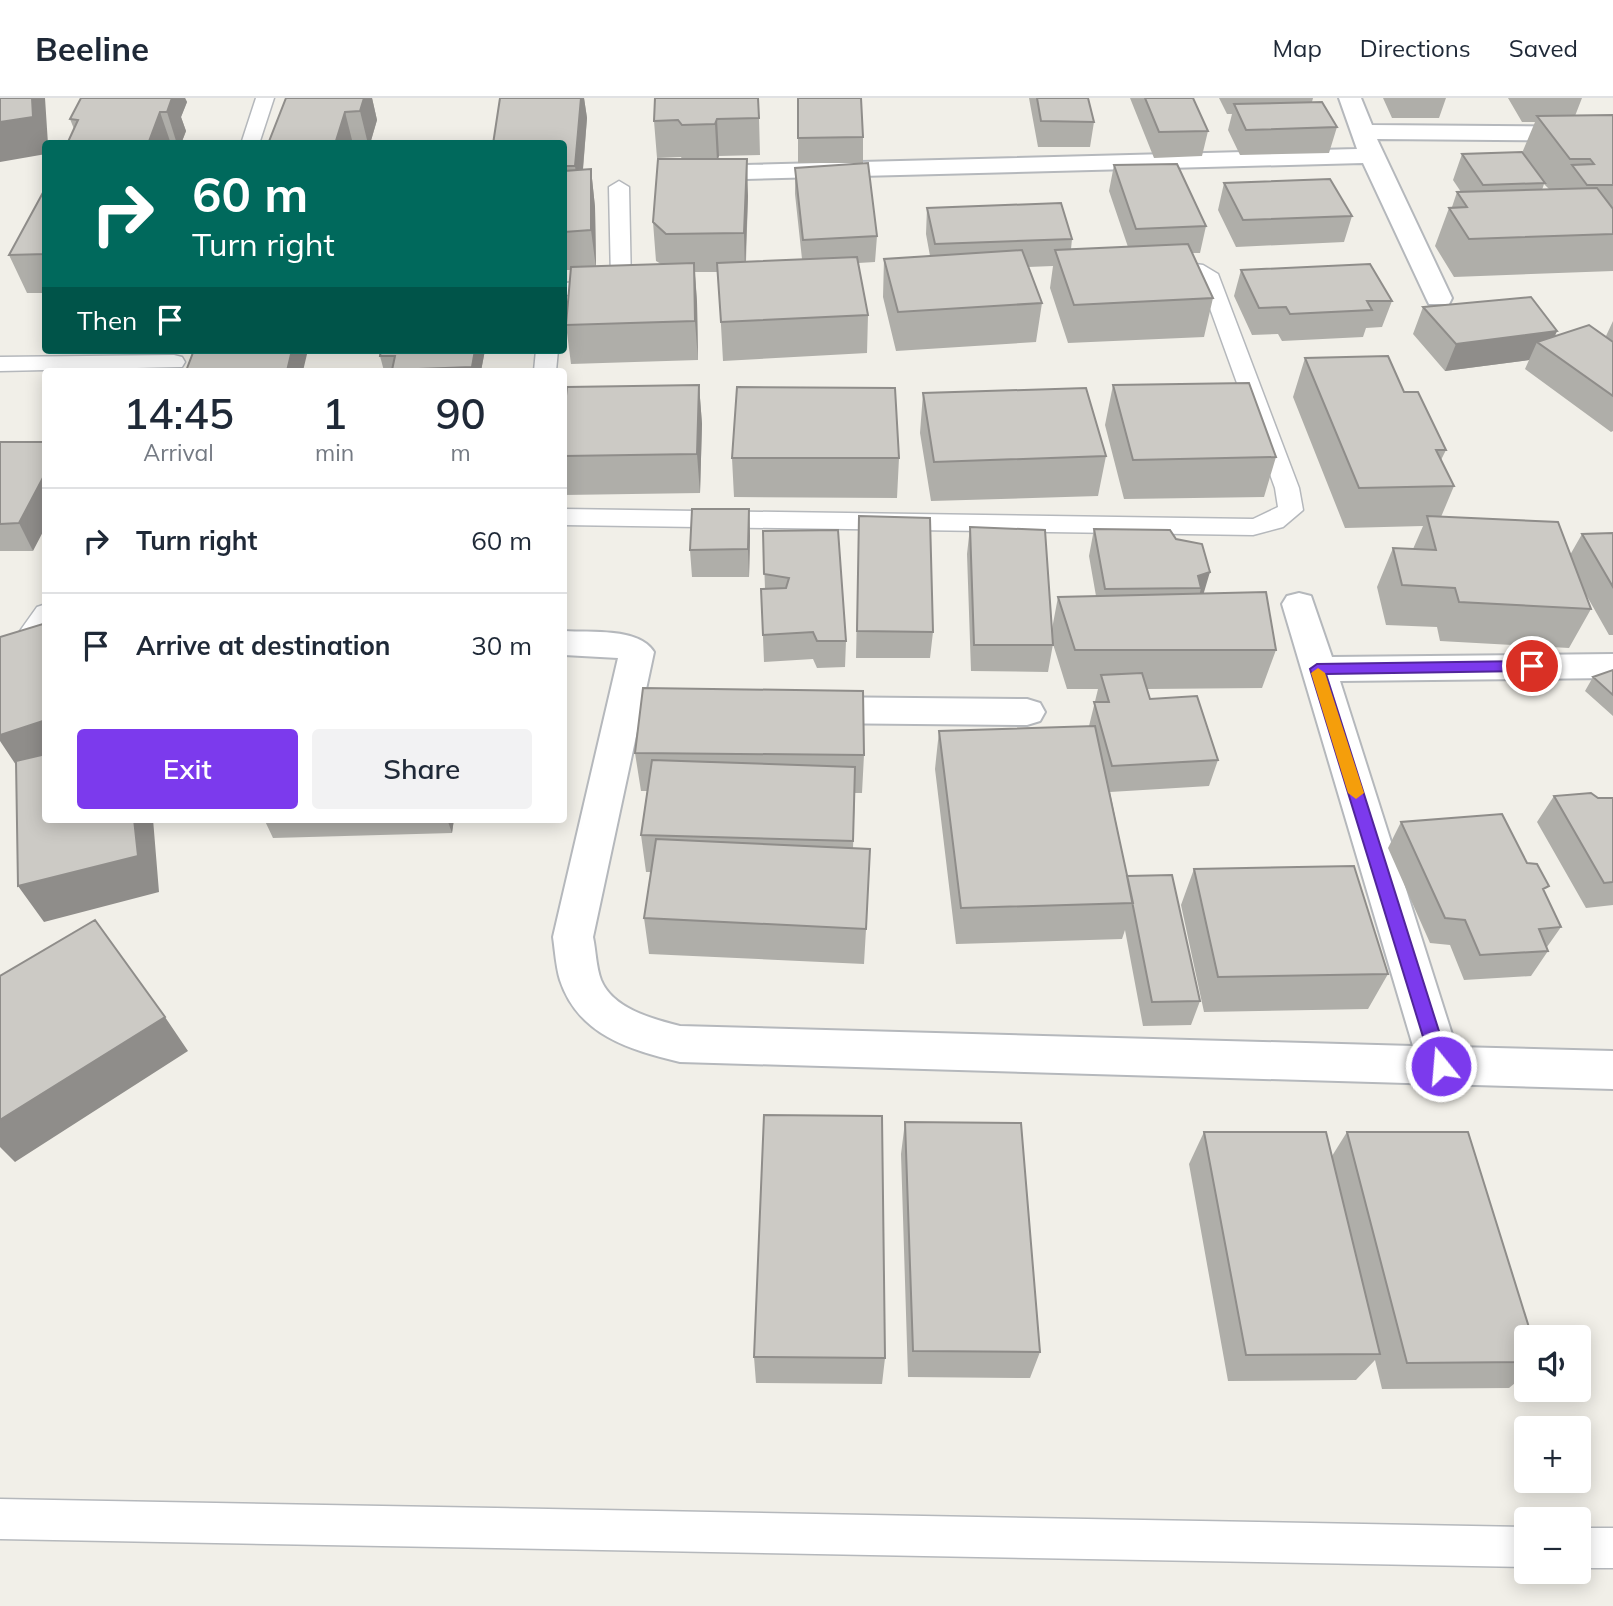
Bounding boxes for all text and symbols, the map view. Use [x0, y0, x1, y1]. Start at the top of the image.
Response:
text: Beeline [35, 28, 149, 69]
text: Map [1272, 33, 1322, 63]
text: Directions [1360, 33, 1471, 63]
text: Saved [1509, 33, 1578, 63]
text: 60 m [192, 163, 308, 224]
icon: right [77, 168, 168, 259]
text: Turn right [192, 224, 335, 264]
icon: arrive [151, 301, 189, 339]
text: Then [77, 304, 137, 337]
text: 14:45 [123, 387, 234, 440]
text: 1 [322, 387, 347, 440]
text: 90 [435, 387, 486, 440]
text: Arrival [143, 438, 214, 467]
text: min [315, 438, 354, 467]
text: m [450, 438, 471, 467]
icon: right [77, 522, 115, 560]
text: Turn right [136, 524, 257, 557]
text: 60 m [471, 524, 532, 557]
icon: arrive [77, 627, 115, 665]
text: Arrive at destination [136, 629, 391, 662]
text: 30 m [471, 629, 532, 662]
pin [1502, 636, 1562, 696]
icon: arrive [1513, 647, 1551, 685]
button: Exit [77, 729, 298, 809]
button: Share [312, 729, 532, 809]
position arrow [1404, 1029, 1478, 1103]
map controls [1514, 1325, 1591, 1584]
button: sound [1514, 1325, 1591, 1402]
button: + [1514, 1416, 1591, 1493]
button: − [1514, 1507, 1591, 1584]

